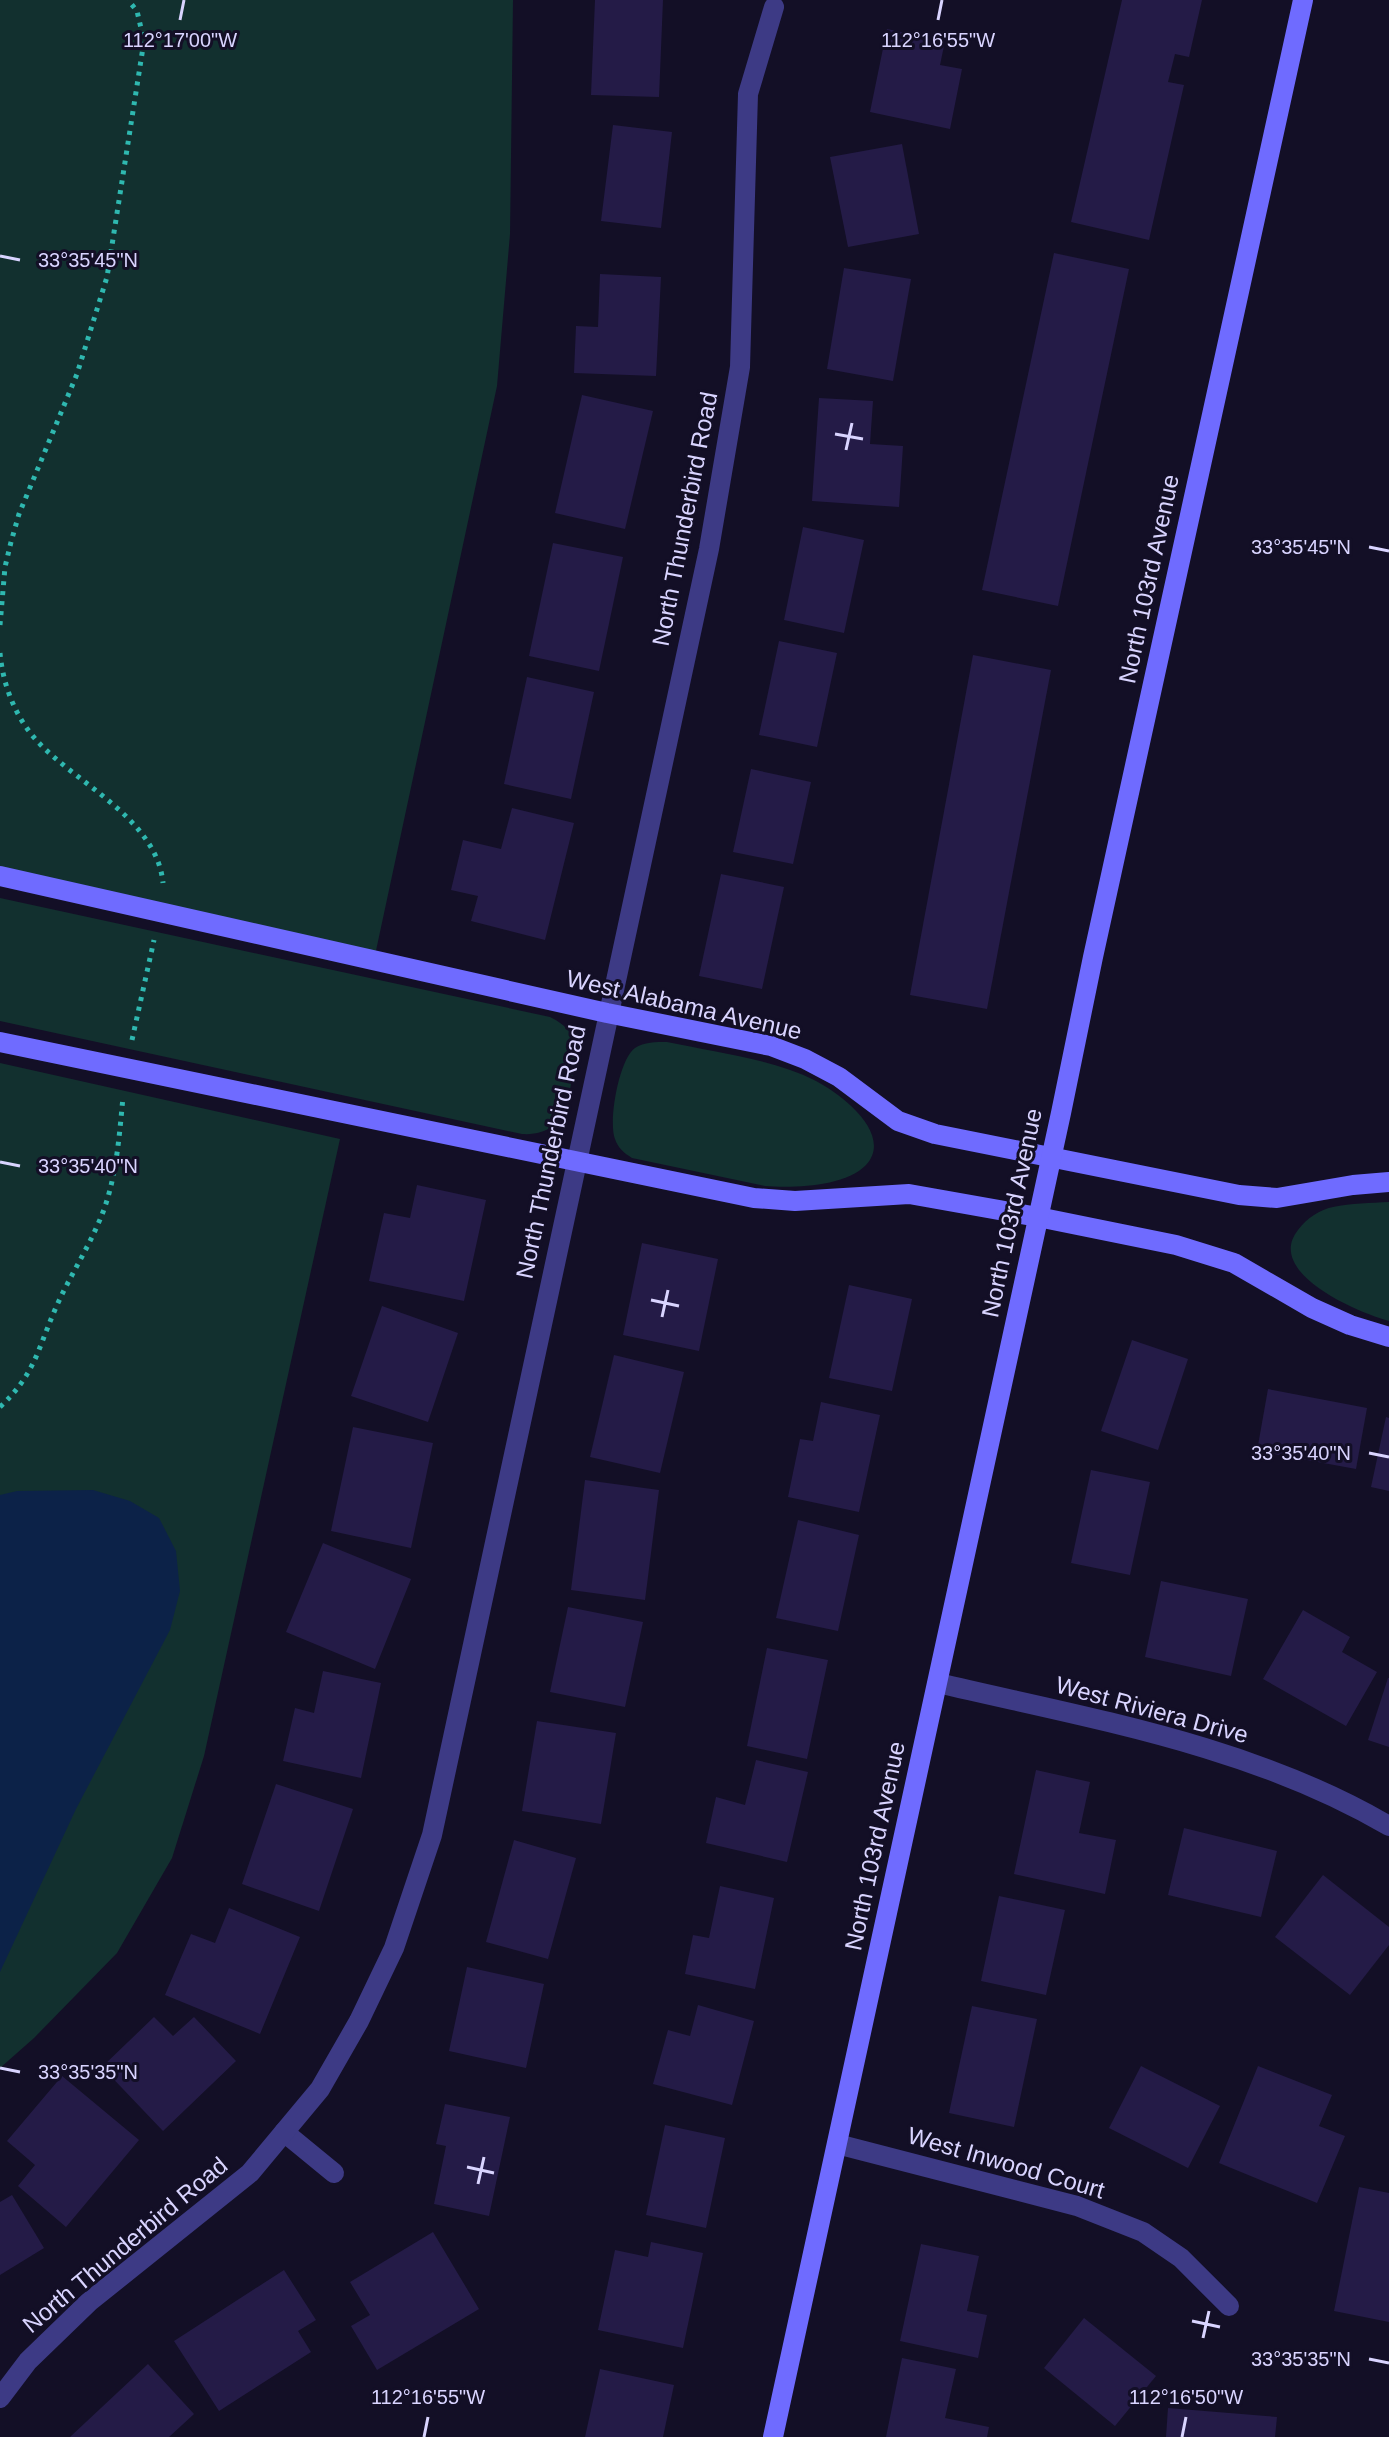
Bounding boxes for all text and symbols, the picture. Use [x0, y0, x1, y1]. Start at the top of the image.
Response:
text: 112°17'00"W [123, 29, 237, 51]
text: 112°16'55"W [881, 29, 995, 51]
text: 33°35'45"N [38, 249, 138, 271]
street label: North Thunderbird Road [647, 390, 722, 648]
street label: North 103rd Avenue [1113, 472, 1184, 686]
text: 33°35'45"N [1251, 536, 1351, 558]
street label: West Alabama Avenue [564, 964, 804, 1045]
street label: North Thunderbird Road [510, 1023, 591, 1281]
street label: North 103rd Avenue [976, 1106, 1047, 1320]
text: 33°35'40"N [38, 1155, 138, 1177]
text: 33°35'40"N [1251, 1442, 1351, 1464]
street label: West Riviera Drive [1053, 1671, 1251, 1748]
street label: North 103rd Avenue [839, 1739, 910, 1953]
text: 33°35'35"N [38, 2061, 138, 2083]
street label: West Inwood Court [905, 2121, 1108, 2204]
street label: North Thunderbird Road [17, 2151, 232, 2338]
text: 33°35'35"N [1251, 2348, 1351, 2370]
text: 112°16'55"W [371, 2386, 485, 2408]
text: 112°16'50"W [1129, 2386, 1243, 2408]

